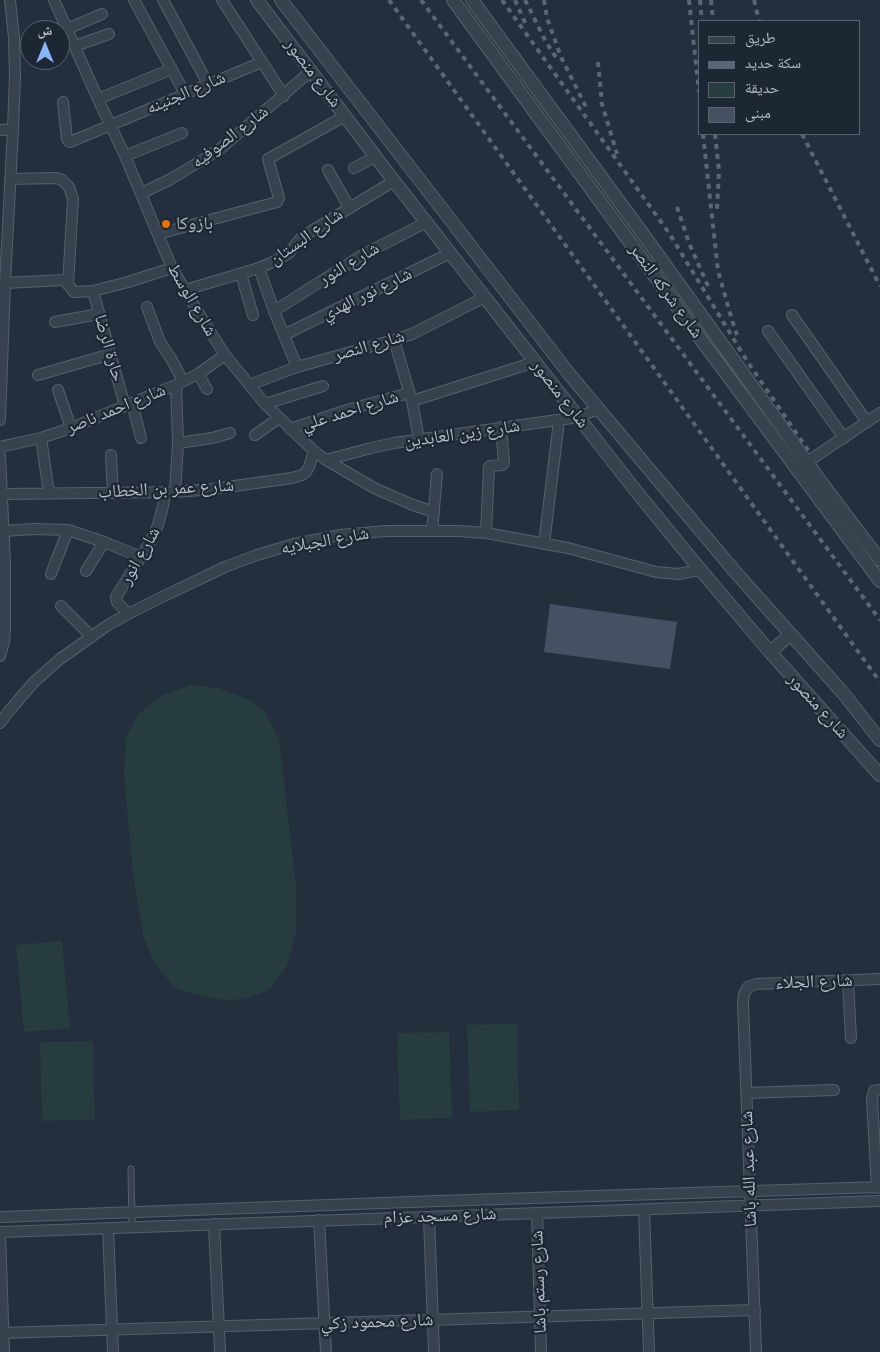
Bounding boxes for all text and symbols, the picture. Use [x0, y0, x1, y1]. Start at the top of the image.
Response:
north arrow [20, 20, 70, 70]
legend [698, 20, 860, 135]
text: ش [38, 22, 52, 39]
text: طريق [745, 29, 776, 47]
street label: شارع منصور [280, 34, 346, 112]
text: سكة حديد [745, 54, 801, 72]
street label: شارع الجنينه [143, 67, 229, 119]
text: حديقة [745, 79, 779, 97]
street label: شارع الصوفيه [187, 101, 273, 173]
text: مبنى [745, 104, 771, 122]
street label: شارع البستان [265, 204, 347, 270]
place label: بازوكا [176, 213, 213, 235]
marker: بازوكا [160, 218, 172, 230]
street label: شارع النور [315, 237, 383, 291]
street label: شارع شركه النصر [624, 239, 708, 343]
street label: شارع الوسط [162, 260, 222, 340]
street label: شارع نور الهدي [318, 263, 416, 325]
street label: حارة الرضا [89, 312, 129, 384]
street label: شارع النصر [331, 326, 407, 366]
street label: شارع منصور [526, 355, 594, 433]
street label: شارع احمد ناصر [63, 379, 169, 439]
street label: شارع احمد علي [299, 386, 401, 436]
street label: شارع زين العابدين [403, 415, 521, 453]
street label: شارع عمر بن الخطاب [97, 475, 235, 503]
street label: شارع انور [115, 523, 165, 589]
street label: شارع الجبلايه [279, 523, 371, 559]
street label: شارع منصور [783, 669, 853, 743]
street label: شارع الجلاء [775, 970, 853, 994]
street label: شارع عبد الله باشا [736, 1110, 762, 1228]
street label: شارع مسجد عزام [383, 1203, 497, 1229]
street label: شارع رستم باشا [526, 1230, 552, 1334]
street label: شارع محمود زكي [320, 1309, 434, 1335]

